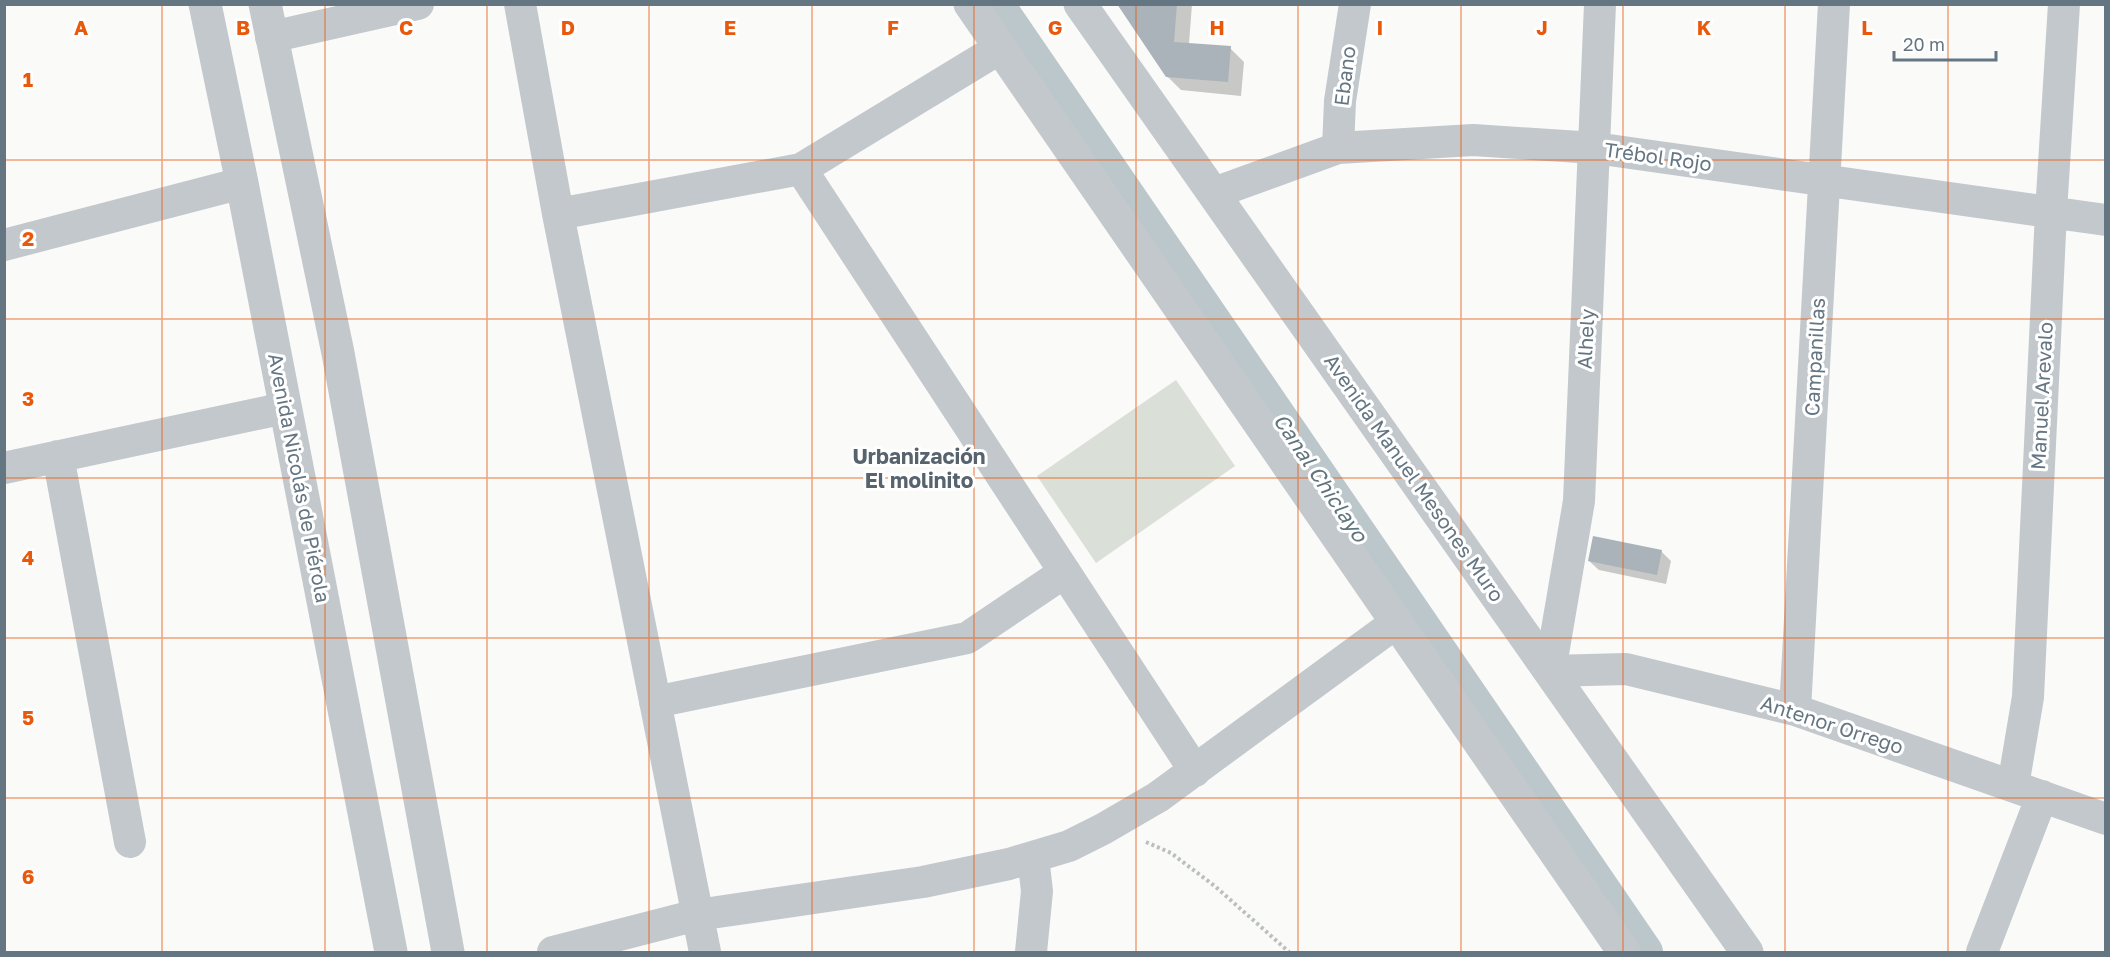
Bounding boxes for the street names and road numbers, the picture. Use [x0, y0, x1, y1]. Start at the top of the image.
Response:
street label: Ebano [1328, 45, 1360, 107]
street label: Trébol Rojo [1603, 137, 1713, 175]
street label: Campanillas [1799, 297, 1829, 417]
street label: Alhely [1571, 308, 1599, 370]
street label: Manuel Arevalo [2025, 321, 2057, 471]
street label: Avenida Manuel Mesones Muro [1320, 349, 1510, 606]
street label: Avenida Nicolás de Piérola [264, 351, 336, 605]
street label: Antenor Orrego [1758, 690, 1907, 758]

